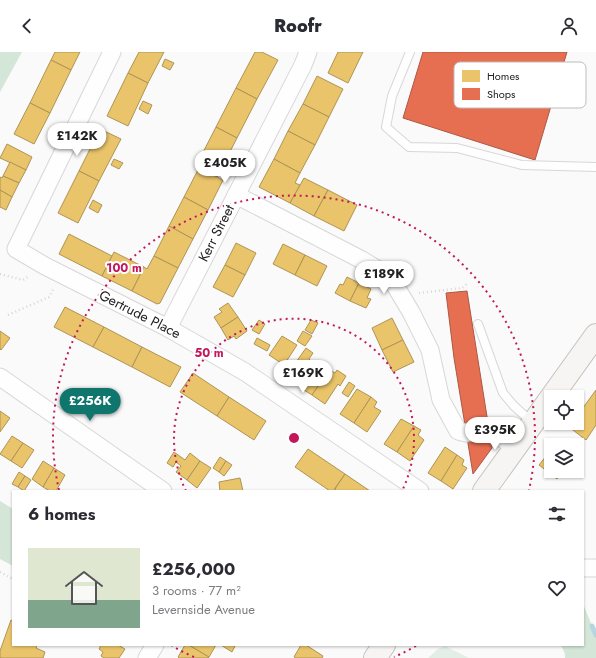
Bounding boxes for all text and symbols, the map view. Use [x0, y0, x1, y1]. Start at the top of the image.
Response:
text: Roofr [274, 13, 322, 39]
icon: back [16, 15, 38, 37]
icon: person [558, 15, 580, 37]
legend [454, 62, 586, 108]
text: Homes [487, 68, 520, 84]
text: Shops [487, 86, 516, 102]
pin: £142K [49, 123, 105, 157]
text: £142K [56, 126, 98, 145]
pin: £405K [197, 150, 253, 184]
text: £405K [203, 153, 247, 172]
street label: Kerr Street [193, 200, 239, 265]
text: 100 m [106, 259, 142, 277]
pin: £189K [356, 261, 412, 295]
text: £189K [364, 264, 404, 283]
street label: Gertrude Place [96, 285, 184, 343]
text: 50 m [194, 344, 224, 362]
pin: £169K [275, 360, 331, 394]
text: £169K [282, 363, 324, 382]
pin: £256K [62, 388, 118, 422]
map controls [544, 390, 584, 478]
button: locate [544, 390, 584, 430]
text: £256K [69, 391, 111, 410]
pin: £395K [467, 417, 523, 451]
text: £395K [474, 420, 516, 439]
centre of rings [287, 431, 301, 445]
button: layers [544, 438, 584, 478]
text: 6 homes [28, 502, 96, 526]
icon: filters [546, 503, 568, 525]
text: £256,000 [152, 557, 235, 581]
icon: home [60, 564, 108, 612]
icon: heart [546, 577, 568, 599]
text: 3 rooms · 77 m² [152, 581, 241, 600]
text: Levernside Avenue [152, 600, 255, 619]

